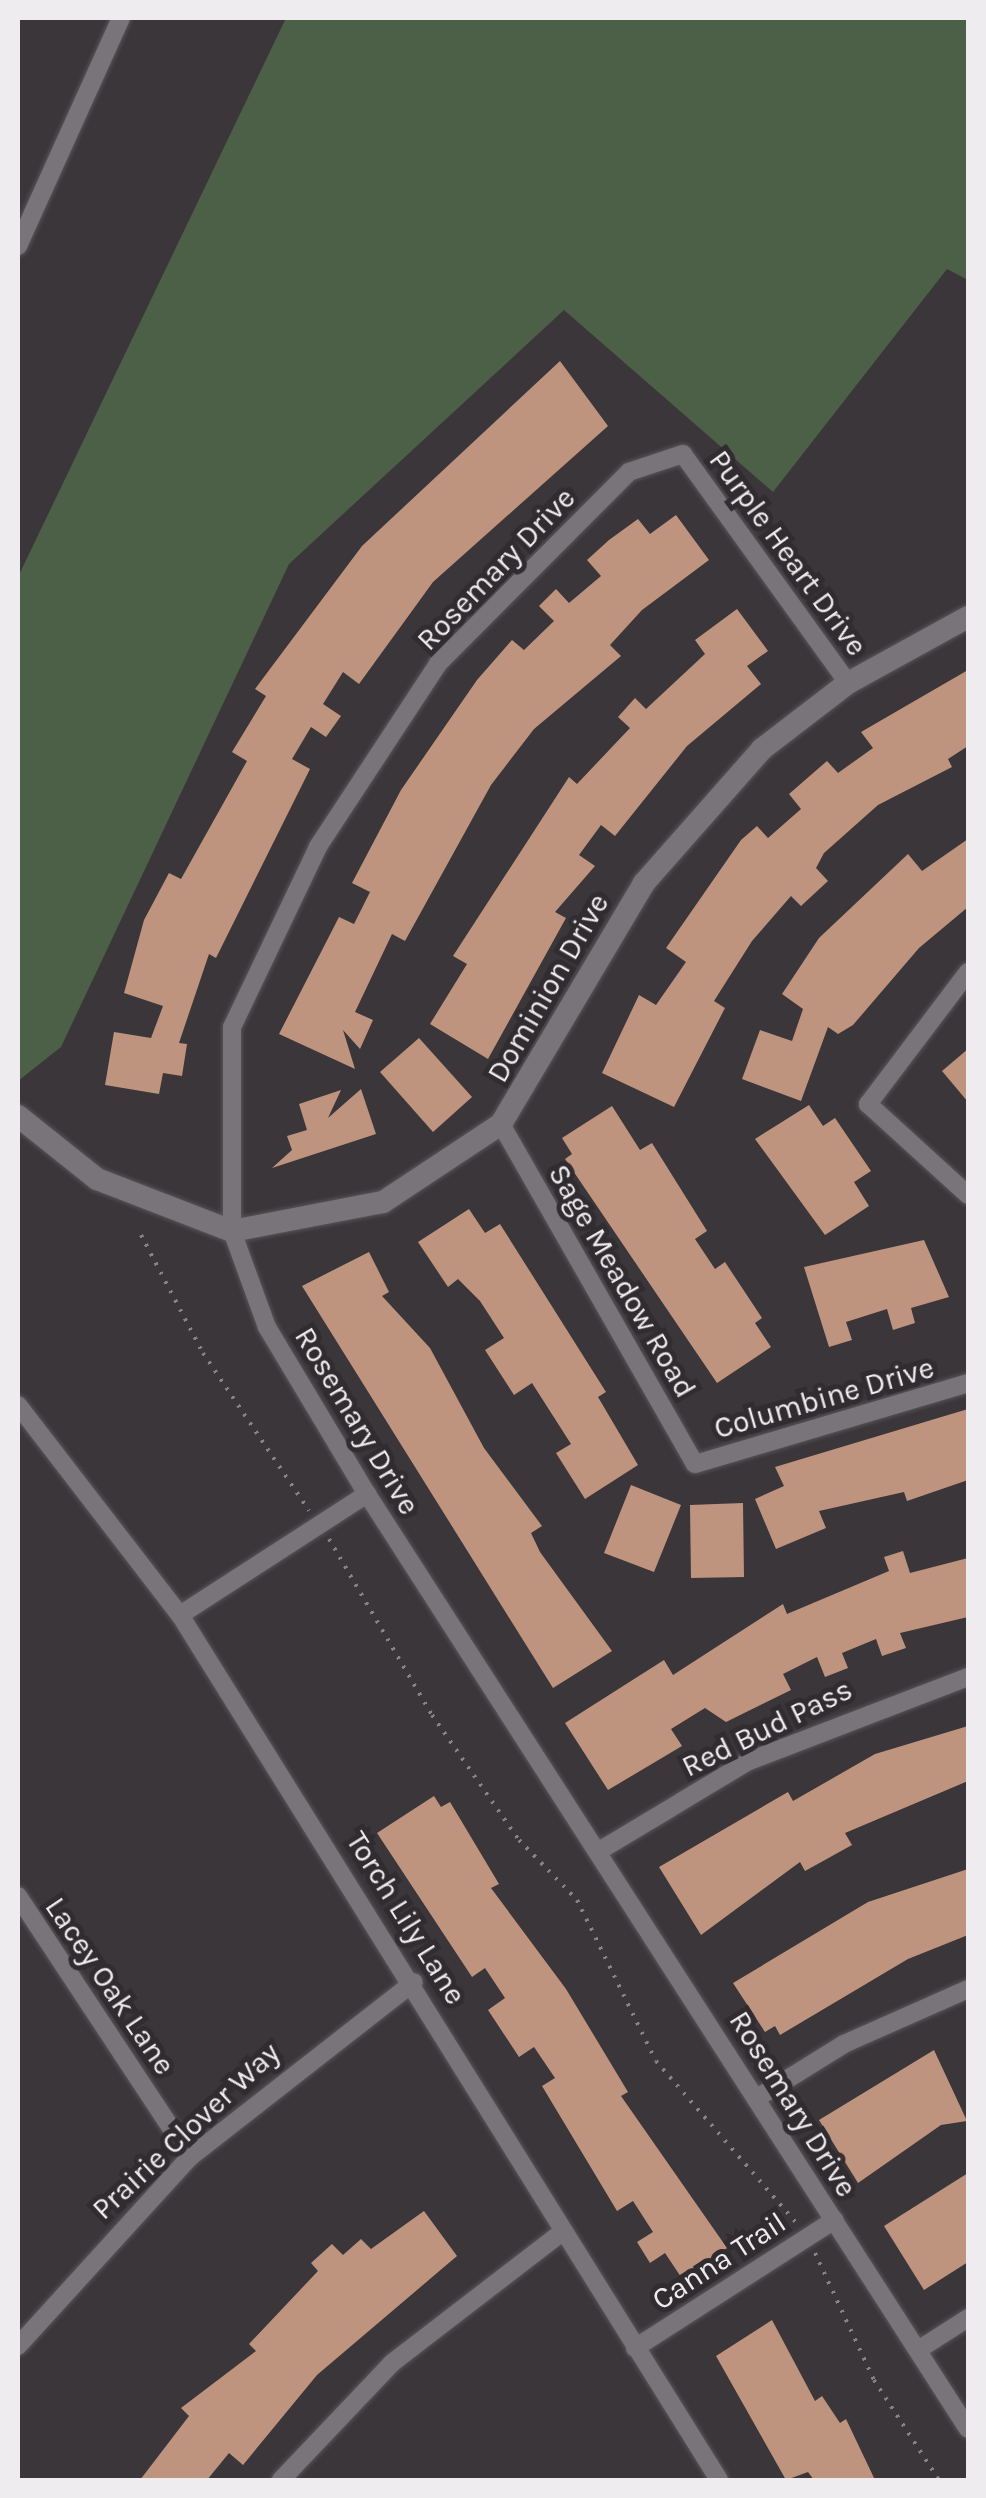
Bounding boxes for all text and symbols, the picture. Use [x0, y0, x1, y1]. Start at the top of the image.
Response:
street label: Purple Heart Drive [701, 443, 875, 663]
street label: Rosemary Drive [409, 480, 583, 658]
street label: Dominion Drive [479, 887, 617, 1089]
street label: Sage Meadow Road [541, 1158, 703, 1404]
street label: Rosemary Drive [287, 1321, 427, 1521]
street label: Columbine Drive [710, 1349, 938, 1447]
street label: Red Bud Pass [676, 1671, 858, 1785]
street label: Torch Lily Lane [339, 1825, 473, 2011]
street label: Lacey Oak Lane [37, 1890, 183, 2082]
street label: Rosemary Drive [721, 2004, 865, 2204]
street label: Prairie Clover Way [85, 2035, 287, 2227]
street label: Canna Trail [645, 2204, 793, 2318]

